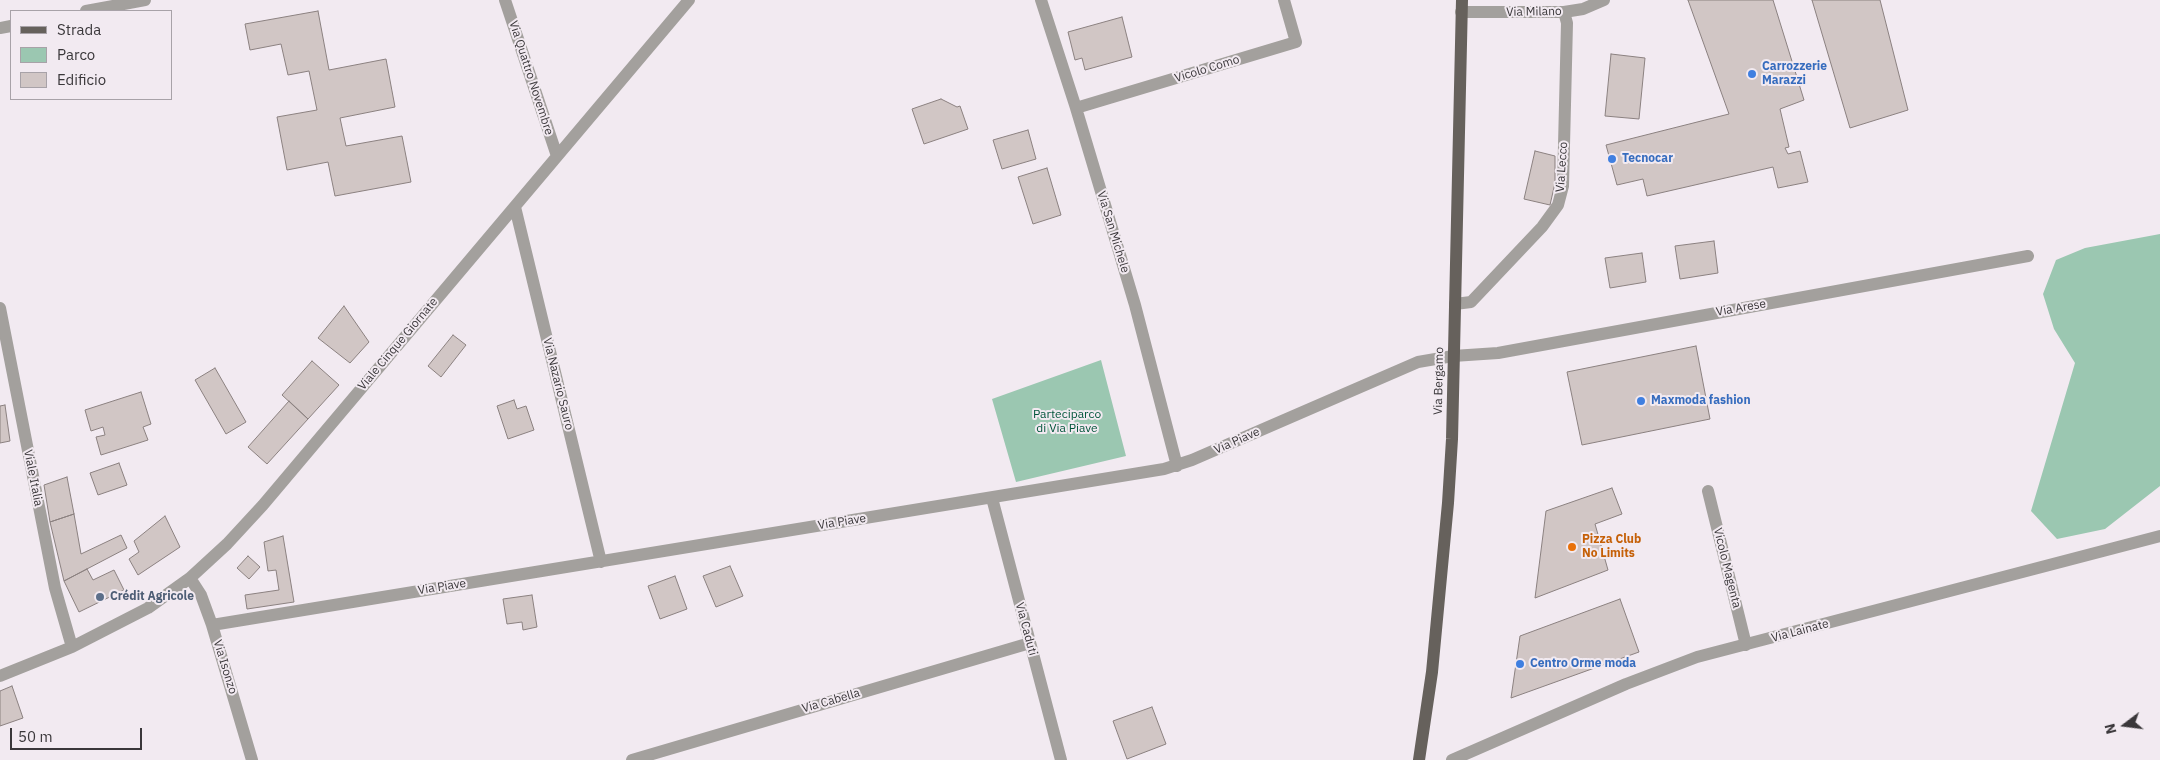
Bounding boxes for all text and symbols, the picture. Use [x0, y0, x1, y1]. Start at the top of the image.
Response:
street label: Via Milano [1506, 4, 1562, 20]
legend [10, 10, 172, 100]
street label: Via Quattro Novembre [506, 19, 556, 137]
text: Strada [57, 20, 101, 39]
text: Parco [57, 45, 95, 64]
street label: Vicolo Como [1173, 52, 1241, 86]
place label: Carrozzerie Marazzi [1762, 60, 1827, 88]
marker: Carrozzerie Marazzi [1746, 68, 1758, 80]
text: Edificio [57, 70, 106, 89]
street label: Via Lecco [1553, 141, 1571, 193]
place label: Tecnocar [1622, 152, 1673, 166]
marker: Tecnocar [1606, 153, 1618, 165]
street label: Via San Michele [1094, 189, 1132, 275]
street label: Viale Cinque Giornate [355, 295, 441, 393]
street label: Via Arese [1715, 297, 1767, 319]
street label: Via Nazario Sauro [540, 336, 576, 432]
street label: Via Bergamo [1431, 347, 1447, 415]
place label: Maxmoda fashion [1651, 394, 1751, 408]
marker: Maxmoda fashion [1635, 395, 1647, 407]
park label: Parteciparco di Via Piave [1033, 408, 1101, 436]
street label: Via Piave [1212, 425, 1262, 457]
street label: Viale Italia [20, 448, 46, 508]
street label: Via Piave [817, 511, 867, 533]
street label: Vicolo Magenta [1710, 526, 1744, 610]
place label: Pizza Club No Limits [1582, 533, 1641, 561]
marker: Pizza Club No Limits [1566, 541, 1578, 553]
street label: Via Piave [417, 576, 467, 598]
place label: Crédit Agricole [110, 590, 194, 604]
marker: Crédit Agricole [94, 591, 106, 603]
street label: Via Caduti [1012, 601, 1040, 657]
street label: Via Lainate [1770, 616, 1830, 646]
street label: Via Isonzo [210, 638, 240, 696]
place label: Centro Orme moda [1530, 657, 1636, 671]
marker: Centro Orme moda [1514, 658, 1526, 670]
street label: Via Cabella [800, 686, 862, 716]
north arrow [2100, 700, 2150, 750]
scale bar [12, 718, 145, 750]
text: N [2101, 722, 2121, 736]
text: 50 m [18, 727, 53, 746]

